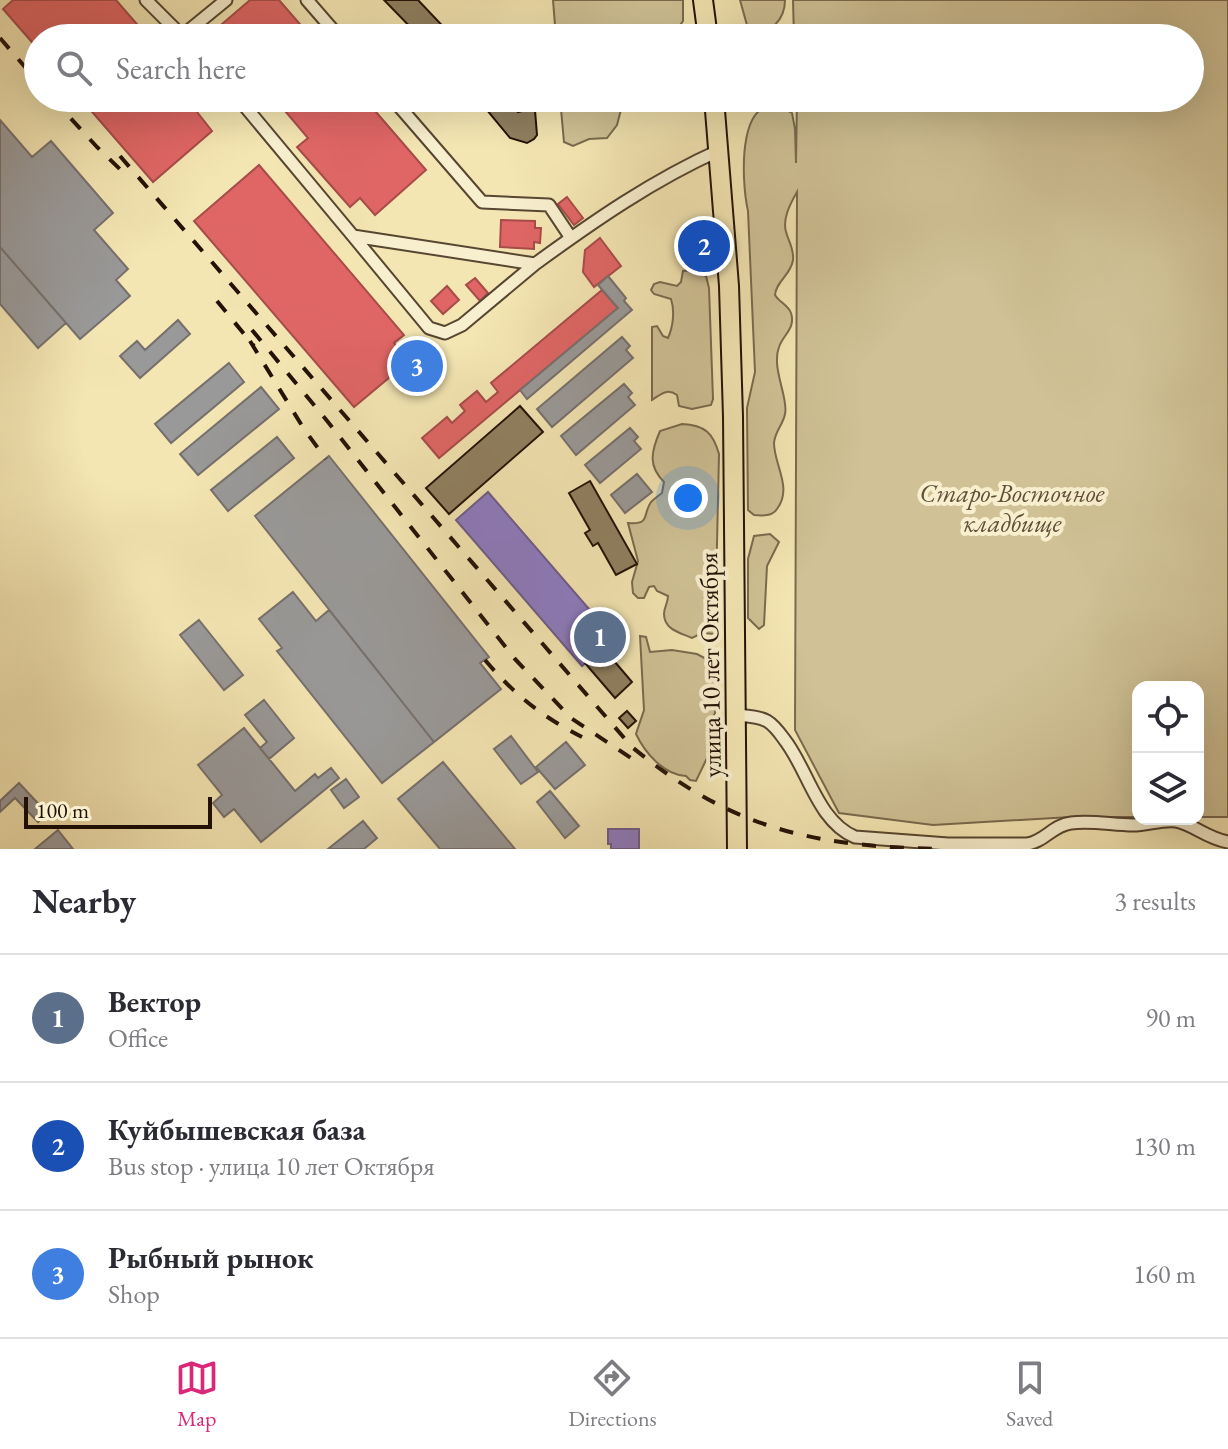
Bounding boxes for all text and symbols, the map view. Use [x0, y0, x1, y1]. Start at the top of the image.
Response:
search box [24, 24, 1204, 112]
icon: search [52, 46, 96, 90]
text: Search here [116, 49, 246, 88]
pin: 2 [678, 216, 730, 276]
pin: 3 [391, 336, 443, 396]
park label: Старо-Восточное кладбище [920, 476, 1106, 540]
your location [668, 478, 708, 518]
street label: улица 10 лет Октября [691, 552, 729, 778]
pin: 1 [574, 607, 626, 667]
map controls [1132, 681, 1204, 825]
button: locate [1132, 681, 1204, 753]
button: layers [1132, 753, 1204, 825]
scale bar [24, 793, 212, 829]
text: 100 m [36, 796, 89, 825]
text: Nearby [32, 879, 136, 923]
text: 3 results [1115, 884, 1196, 918]
text: Вектор [108, 982, 201, 1021]
text: 1 [51, 1001, 65, 1035]
text: 90 m [1146, 1001, 1196, 1035]
text: Office [108, 1021, 168, 1055]
text: Куйбышевская база [108, 1110, 366, 1149]
text: 2 [51, 1129, 65, 1163]
text: 130 m [1133, 1129, 1196, 1163]
text: Bus stop · улица 10 лет Октября [108, 1149, 435, 1183]
text: Рыбный рынок [108, 1238, 314, 1277]
text: 3 [51, 1257, 65, 1291]
text: 160 m [1133, 1257, 1196, 1291]
text: Shop [108, 1277, 160, 1311]
tab: Map [175, 1356, 219, 1433]
tab: Directions [568, 1356, 657, 1433]
tab: Saved [1006, 1356, 1053, 1433]

